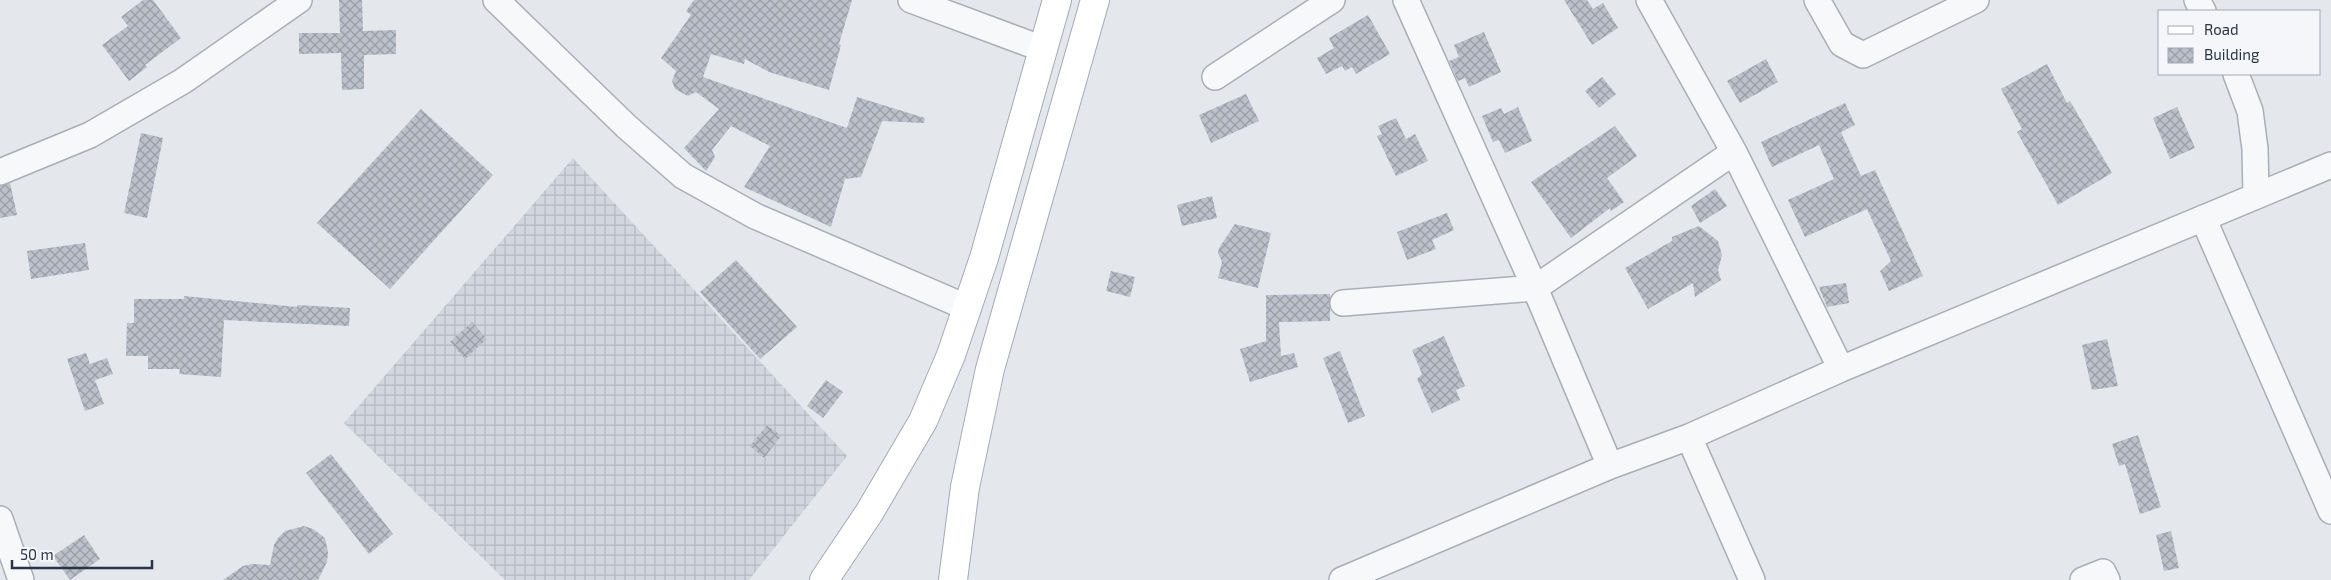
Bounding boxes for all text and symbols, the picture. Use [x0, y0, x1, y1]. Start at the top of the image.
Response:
legend [2158, 10, 2321, 75]
text: Road [2204, 20, 2239, 38]
text: Building [2204, 45, 2260, 63]
scale bar [12, 538, 152, 570]
text: 50 m [20, 545, 54, 563]

